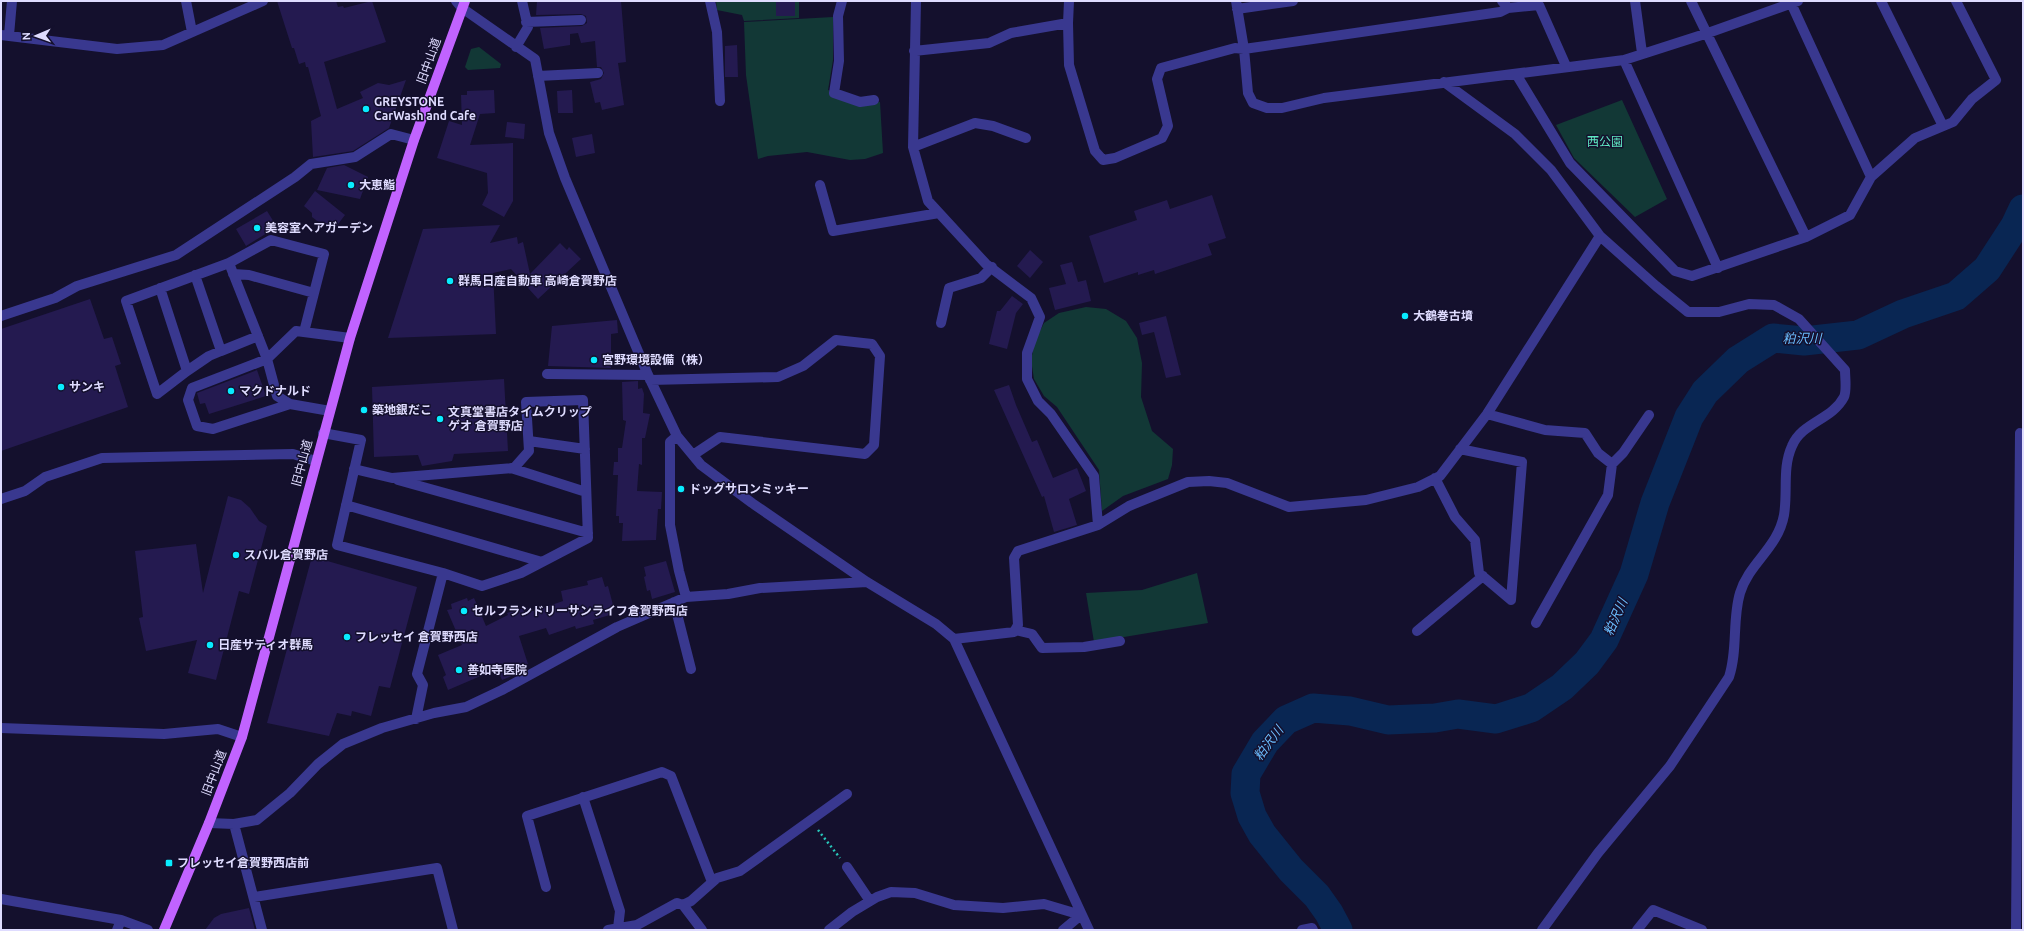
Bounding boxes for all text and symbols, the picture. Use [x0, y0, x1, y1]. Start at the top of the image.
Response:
north arrow [16, 16, 56, 56]
text: N [20, 32, 32, 41]
street label: 旧中山道 [414, 36, 443, 86]
place label: GREYSTONE CarWash and Cafe [374, 95, 476, 122]
marker: GREYSTONE CarWash and Cafe [361, 104, 371, 114]
park label: 西公園 [1587, 135, 1623, 148]
place label: 大恵鮨 [359, 178, 395, 191]
marker: 大恵鮨 [346, 180, 356, 190]
place label: 美容室ヘアガーデン [265, 221, 373, 234]
marker: 美容室ヘアガーデン [252, 223, 262, 233]
place label: 群馬日産自動車 高崎倉賀野店 [458, 274, 617, 287]
marker: 群馬日産自動車 高崎倉賀野店 [445, 276, 455, 286]
place label: 大鶴巻古墳 [1413, 309, 1473, 322]
marker: 大鶴巻古墳 [1400, 311, 1410, 321]
water label: 粕沢川 [1782, 331, 1823, 345]
place label: 宮野環境設備（株） [602, 353, 710, 366]
marker: 宮野環境設備（株） [589, 355, 599, 365]
place label: サンキ [69, 380, 105, 393]
marker: サンキ [56, 382, 66, 392]
place label: マクドナルド [239, 384, 311, 397]
marker: マクドナルド [226, 386, 236, 396]
place label: 築地銀だこ [372, 403, 432, 416]
marker: 築地銀だこ [359, 405, 369, 415]
place label: 文真堂書店タイムクリップ ゲオ 倉賀野店 [448, 405, 592, 432]
marker: 文真堂書店タイムクリップ ゲオ 倉賀野店 [435, 414, 445, 424]
street label: 旧中山道 [289, 438, 314, 488]
place label: ドッグサロンミッキー [689, 482, 809, 495]
marker: ドッグサロンミッキー [676, 484, 686, 494]
place label: スバル倉賀野店 [244, 548, 328, 561]
marker: スバル倉賀野店 [231, 550, 241, 560]
water label: 粕沢川 [1601, 595, 1630, 638]
place label: セルフランドリーサンライフ倉賀野西店 [472, 604, 688, 617]
marker: セルフランドリーサンライフ倉賀野西店 [459, 606, 469, 616]
place label: フレッセイ 倉賀野西店 [355, 630, 478, 643]
marker: フレッセイ 倉賀野西店 [342, 632, 352, 642]
place label: 日産サティオ群馬 [218, 638, 313, 651]
marker: 日産サティオ群馬 [205, 640, 215, 650]
place label: 善如寺医院 [467, 663, 527, 676]
marker: 善如寺医院 [454, 665, 464, 675]
water label: 粕沢川 [1251, 722, 1287, 763]
street label: 旧中山道 [199, 748, 228, 798]
place label: フレッセイ倉賀野西店前 [177, 856, 309, 869]
marker: フレッセイ倉賀野西店前 [164, 858, 174, 868]

